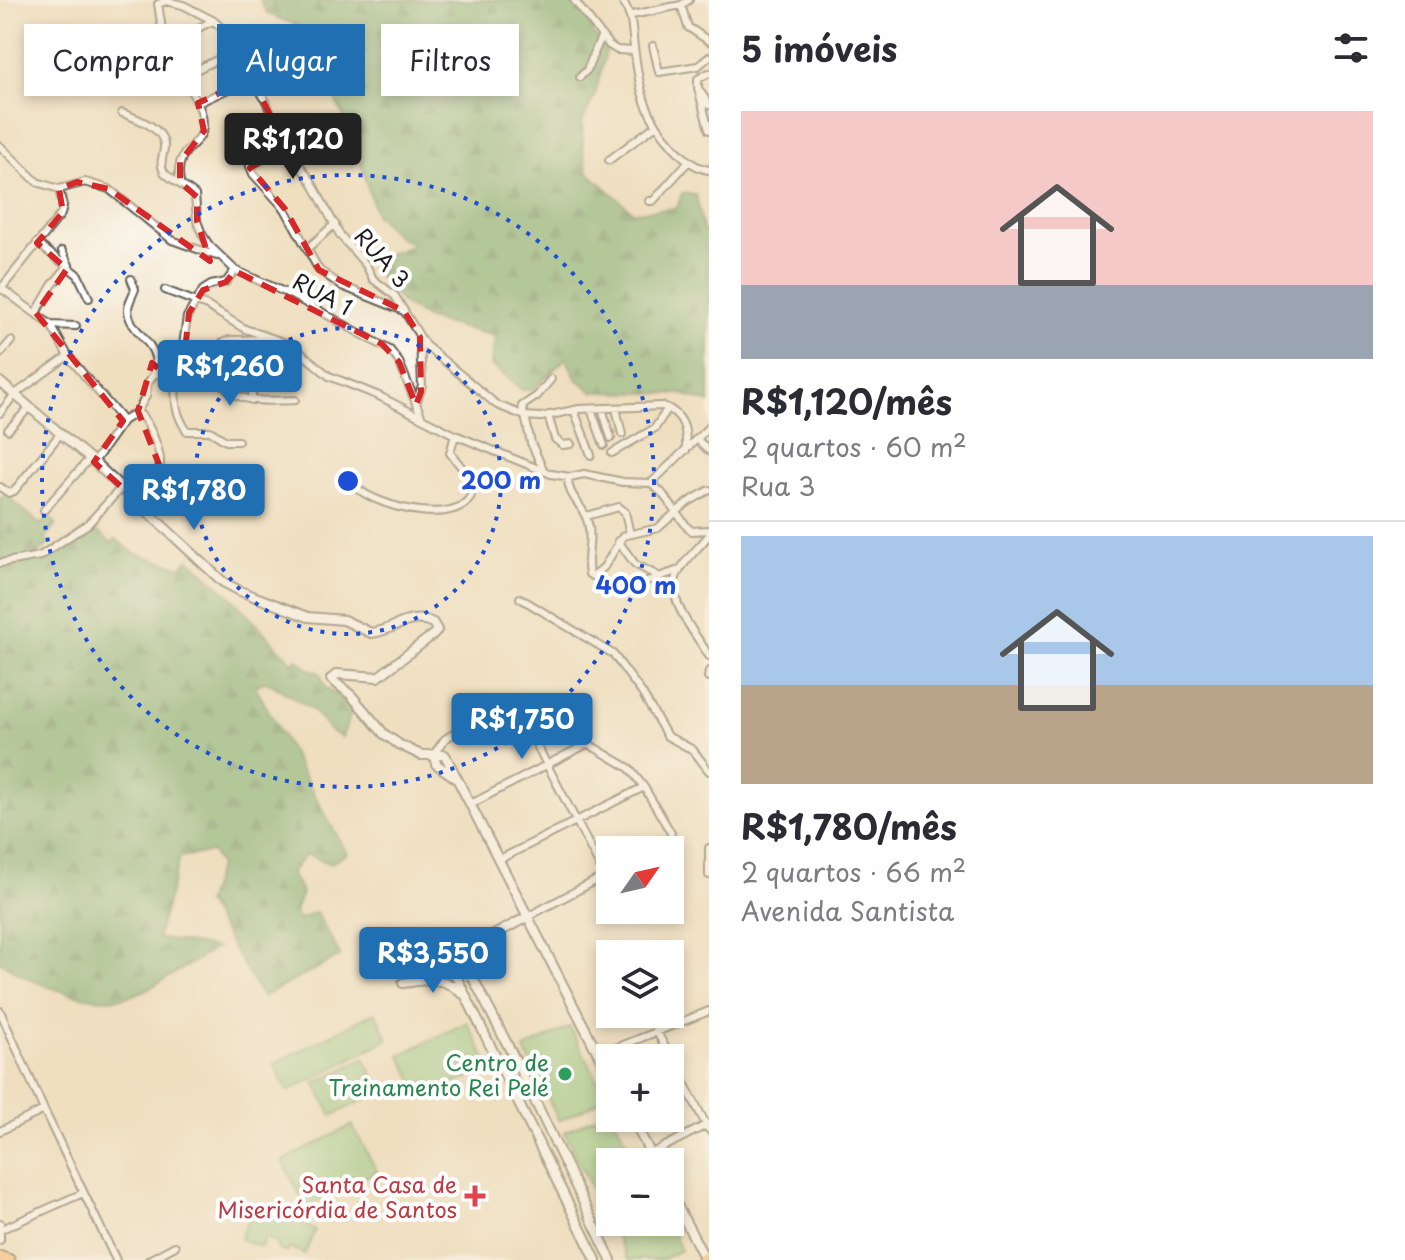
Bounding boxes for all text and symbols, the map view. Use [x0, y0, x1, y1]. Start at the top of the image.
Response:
text: 5 imóveis [741, 22, 897, 74]
chip: Comprar [24, 24, 201, 96]
chip: Alugar [217, 24, 365, 96]
chip: Filtros [381, 24, 519, 96]
icon: filters [1329, 26, 1373, 70]
pin: R$1,120 [219, 113, 367, 181]
text: R$1,120 [242, 119, 344, 158]
icon: home [985, 163, 1129, 307]
street label: RUA 3 [348, 220, 418, 294]
street label: RUA 1 [287, 264, 359, 322]
pin: R$1,260 [156, 340, 304, 408]
text: R$1,260 [176, 346, 284, 385]
text: R$1,120/mês [741, 375, 952, 427]
text: 2 quartos · 60 m² [741, 427, 967, 466]
text: 200 m [461, 461, 541, 497]
pin: R$1,780 [120, 464, 268, 532]
text: Rua 3 [741, 466, 815, 505]
centre of rings [334, 467, 362, 495]
text: R$1,780 [142, 470, 246, 509]
text: 400 m [595, 566, 677, 602]
icon: home [985, 588, 1129, 732]
pin: R$1,750 [448, 693, 596, 761]
text: R$1,750 [470, 699, 574, 738]
text: R$1,780/mês [741, 800, 957, 852]
north arrow [596, 836, 684, 924]
map controls [596, 836, 684, 1236]
text: 2 quartos · 66 m² [741, 852, 966, 891]
text: Avenida Santista [741, 891, 954, 930]
pin: R$3,550 [359, 927, 507, 995]
text: R$3,550 [377, 933, 489, 972]
button: layers [596, 940, 684, 1028]
button: + [596, 1044, 684, 1132]
place label: Centro de Treinamento Rei Pelé [328, 1045, 549, 1103]
marker: Centro de Treinamento Rei Pelé [556, 1065, 574, 1083]
button: − [596, 1148, 684, 1236]
place label: Santa Casa de Misericórdia de Santos [217, 1167, 457, 1225]
marker: Santa Casa de Misericórdia de Santos [464, 1185, 486, 1207]

